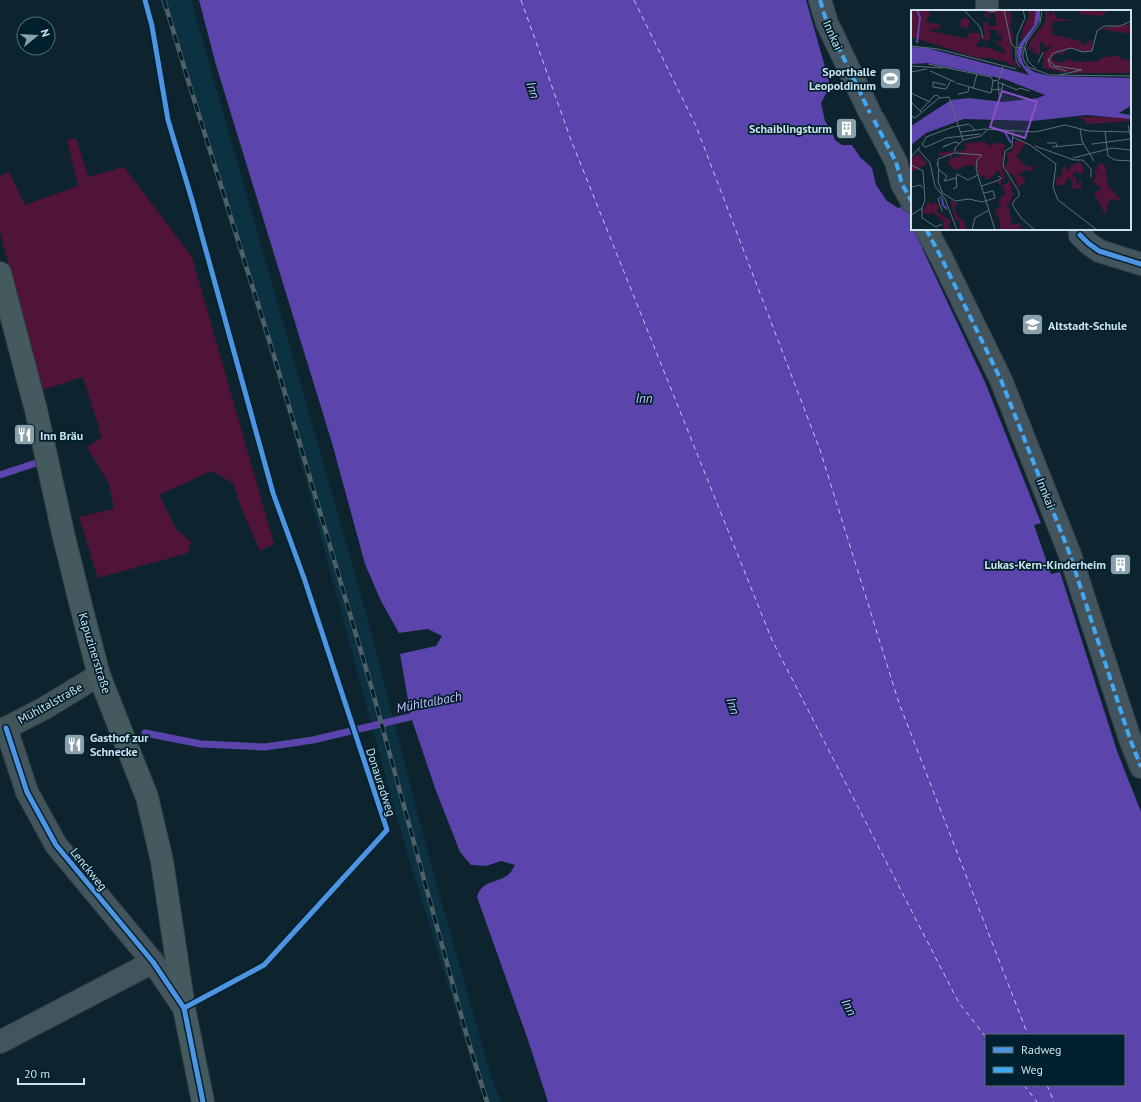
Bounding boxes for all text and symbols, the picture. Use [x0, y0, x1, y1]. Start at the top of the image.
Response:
inset map [911, 10, 1131, 230]
north arrow [16, 16, 56, 56]
street label: Innkai [820, 18, 846, 52]
text: N [38, 27, 53, 39]
place label: Sporthalle Leopoldinum [809, 64, 876, 93]
sports icon: Sporthalle Leopoldinum [878, 65, 904, 91]
water label: Inn [522, 79, 544, 101]
building icon: Schaiblingsturm [834, 115, 860, 141]
place label: Schaiblingsturm [749, 121, 832, 136]
school or university icon: Altstadt-Schule [1020, 312, 1046, 338]
place label: Altstadt-Schule [1048, 318, 1127, 333]
water label: Inn [635, 390, 653, 407]
restaurant icon: Inn Bräu [11, 422, 37, 448]
place label: Inn Bräu [40, 428, 83, 443]
street label: Innkai [1033, 476, 1059, 510]
building icon: Lukas-Kern-Kinderheim [1108, 551, 1134, 577]
place label: Lukas-Kern-Kinderheim [985, 557, 1106, 572]
street label: Kapuzinerstraße [76, 611, 114, 695]
street label: Mühltalstraße [15, 679, 85, 727]
water label: Mühltalbach [395, 687, 463, 717]
water label: Inn [722, 695, 744, 717]
place label: Gasthof zur Schnecke [90, 730, 149, 759]
restaurant icon: Gasthof zur Schnecke [61, 731, 87, 757]
street label: Donauradweg [363, 746, 399, 818]
street label: Lenckweg [67, 845, 111, 893]
water label: Inn [838, 995, 861, 1019]
legend [985, 1034, 1125, 1086]
text: Radweg [1021, 1042, 1062, 1057]
scale bar [18, 1060, 84, 1086]
text: Weg [1021, 1062, 1043, 1077]
text: 20 m [24, 1066, 50, 1081]

